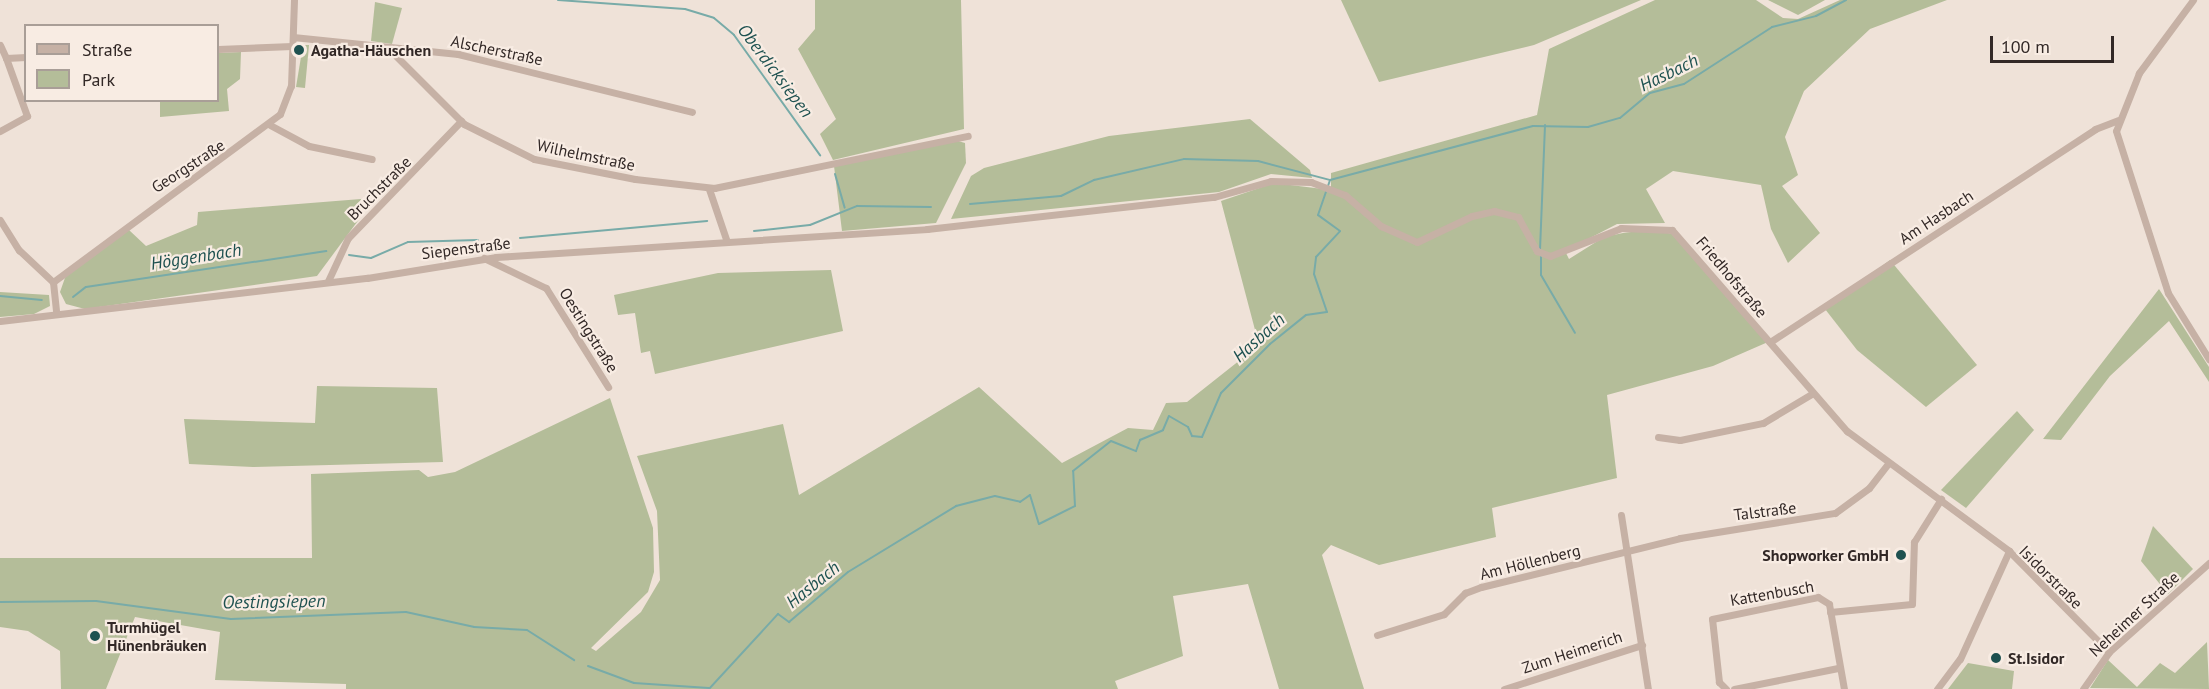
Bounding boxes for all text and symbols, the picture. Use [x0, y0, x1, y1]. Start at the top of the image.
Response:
water label: Oberdicksiepen [733, 20, 817, 122]
legend [24, 24, 219, 102]
scale bar [1993, 24, 2118, 62]
street label: Alscherstraße [449, 31, 545, 69]
text: 100 m [2001, 35, 2050, 58]
text: Straße [82, 38, 133, 61]
place label: Agatha-Häuschen [311, 40, 431, 60]
marker: Agatha-Häuschen [292, 43, 306, 57]
water label: Hasbach [1636, 50, 1702, 96]
text: Park [82, 68, 115, 91]
street label: Georgstraße [148, 135, 228, 197]
street label: Wilhelmstraße [535, 135, 637, 175]
street label: Bruchstraße [343, 152, 415, 224]
street label: Am Hasbach [1895, 186, 1977, 248]
street label: Friedhofstraße [1692, 232, 1772, 322]
street label: Siepenstraße [420, 233, 512, 263]
water label: Höggenbach [149, 239, 243, 275]
street label: Oestingstraße [555, 284, 623, 376]
water label: Hasbach [1228, 309, 1290, 367]
street label: Talstraße [1733, 498, 1797, 524]
street label: Am Höllenberg [1478, 540, 1582, 584]
street label: Isidorstraße [2015, 541, 2087, 613]
place label: Shopworker GmbH [1762, 545, 1889, 565]
marker: Shopworker GmbH [1894, 548, 1908, 562]
water label: Hasbach [782, 557, 844, 613]
street label: Neheimer Straße [2085, 567, 2183, 661]
street label: Kattenbusch [1729, 576, 1815, 610]
water label: Oestingsiepen [222, 590, 326, 614]
place label: Turmhügel Hünenbräuken [107, 617, 207, 655]
street label: Zum Heimerich [1519, 627, 1625, 677]
marker: Turmhügel Hünenbräuken [88, 629, 102, 643]
place label: St.Isidor [2008, 648, 2064, 668]
marker: St.Isidor [1989, 651, 2003, 665]

